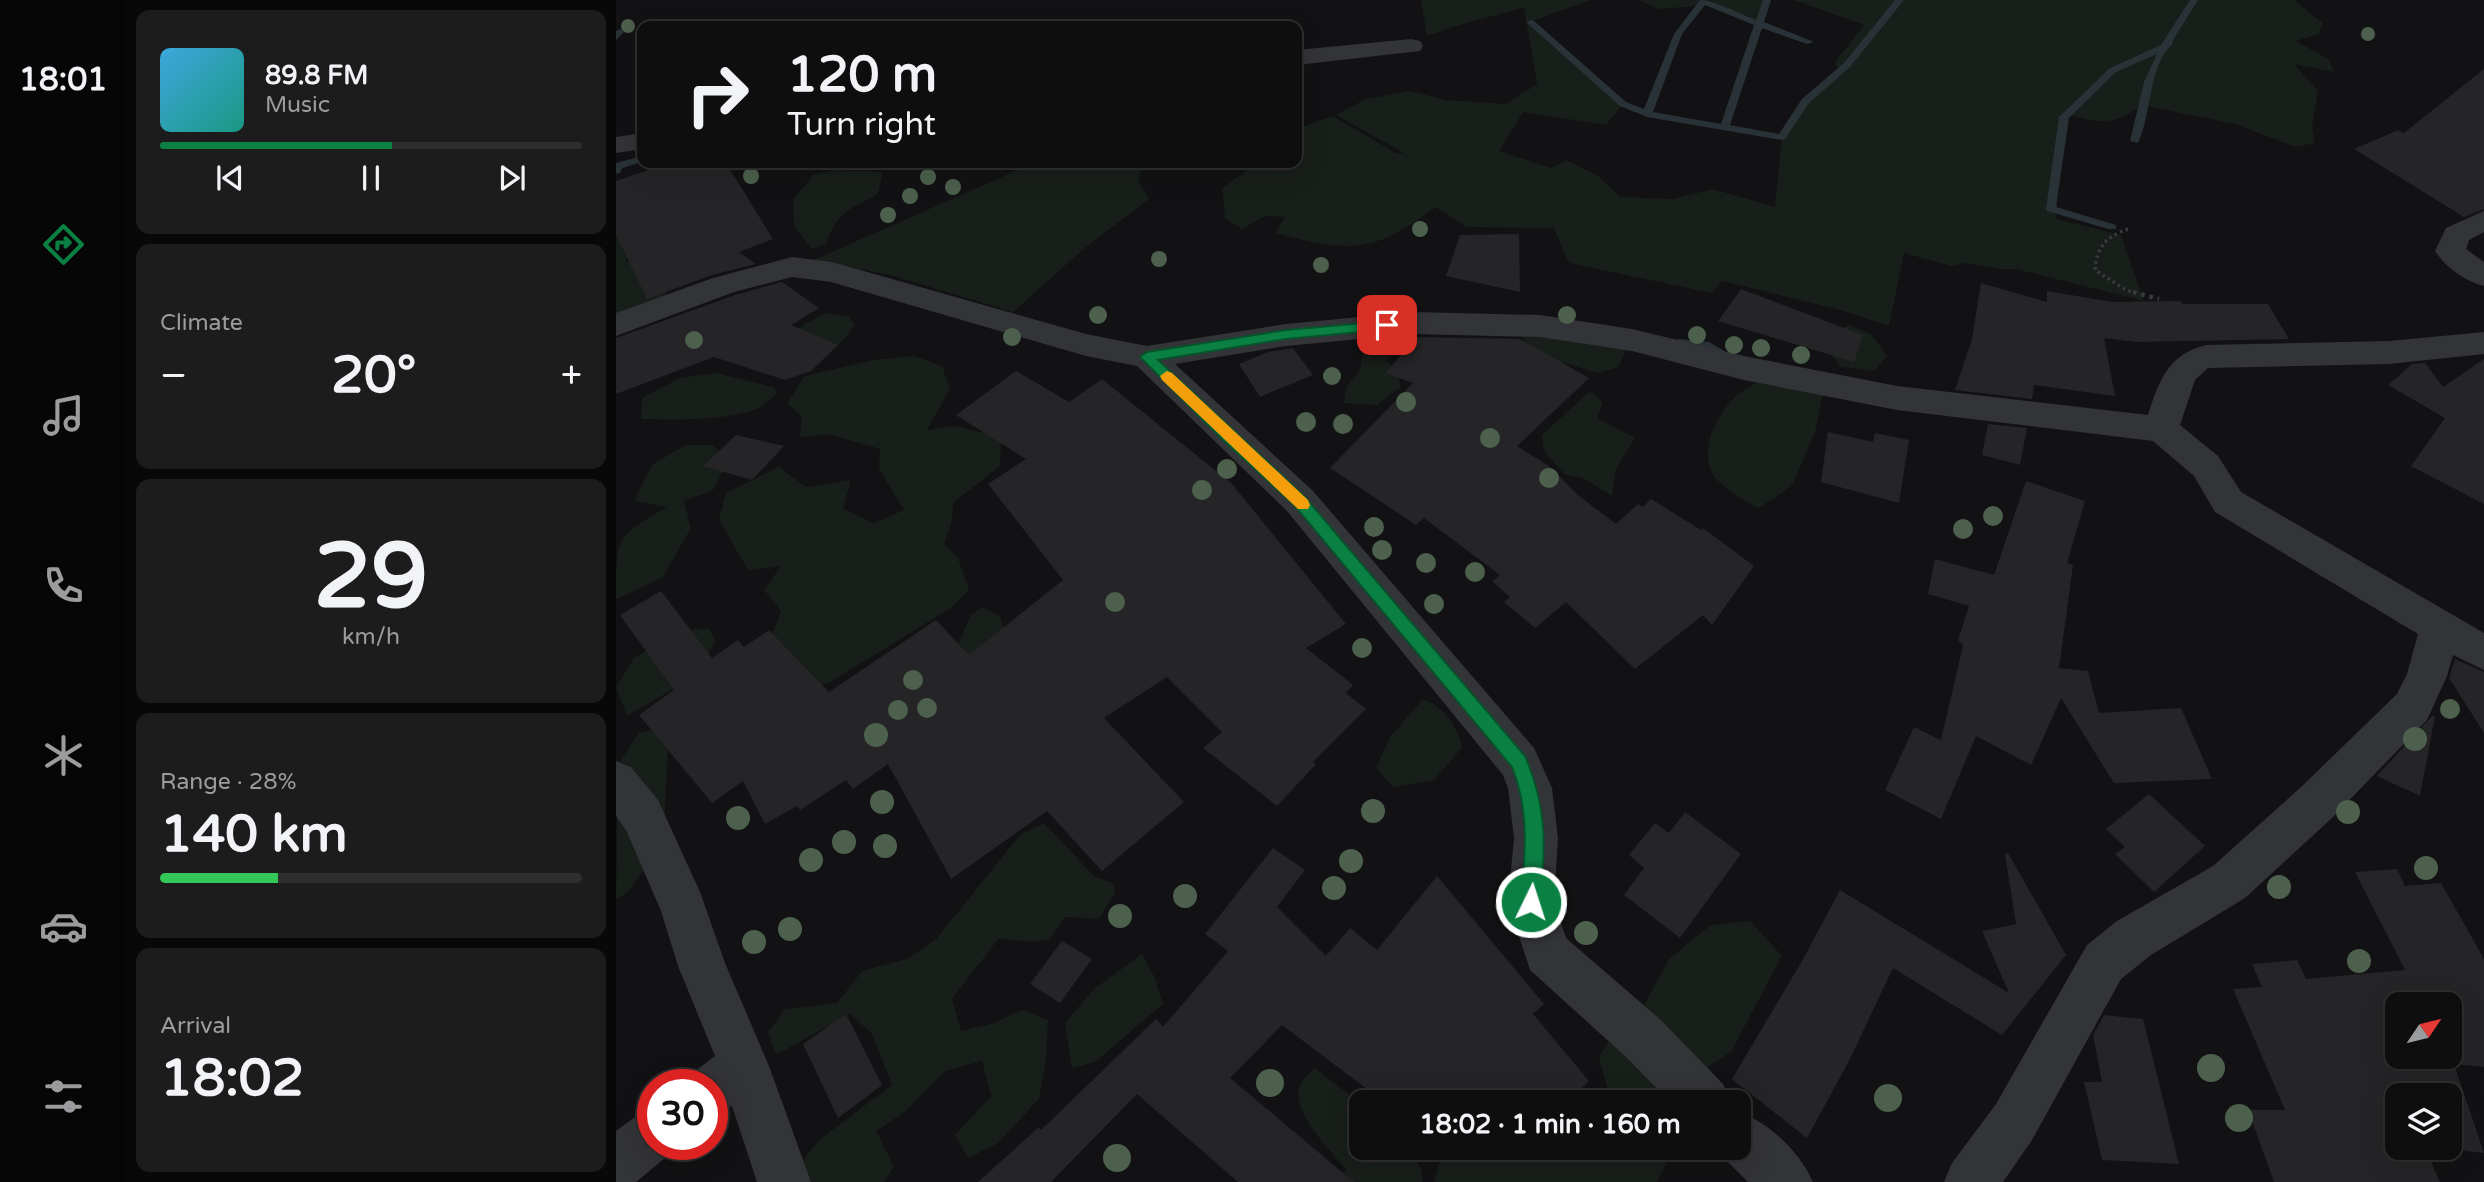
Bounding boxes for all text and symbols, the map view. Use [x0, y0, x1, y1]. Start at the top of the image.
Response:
text: 120 m [787, 46, 937, 105]
icon: right [672, 49, 763, 140]
text: 89.8 FM [265, 60, 368, 91]
text: 18:01 [19, 61, 107, 99]
text: Music [265, 91, 330, 119]
text: Turn right [787, 106, 936, 144]
icon: previous [211, 159, 249, 197]
icon: pause [352, 159, 390, 197]
icon: next [493, 159, 531, 197]
icon: directions [39, 220, 88, 269]
pin [1357, 295, 1417, 355]
icon: arrive [1368, 306, 1406, 344]
text: Climate [160, 309, 243, 337]
text: 20° [331, 344, 416, 407]
text: − [160, 353, 187, 399]
text: + [561, 353, 582, 399]
icon: music [39, 391, 88, 440]
text: 29 [314, 522, 428, 632]
icon: phone [39, 561, 88, 610]
text: km/h [342, 623, 400, 651]
icon: climate [39, 731, 88, 780]
text: Range · 28% [160, 768, 296, 796]
text: 140 km [160, 803, 348, 866]
position arrow [1494, 865, 1568, 939]
icon: car [39, 902, 88, 951]
north arrow [2385, 992, 2462, 1069]
map controls [2385, 992, 2462, 1160]
text: Arrival [160, 1012, 231, 1040]
text: 18:02 [160, 1047, 304, 1110]
speed limit sign: 30 [637, 1069, 728, 1160]
icon: filters [39, 1072, 88, 1121]
button: layers [2385, 1083, 2462, 1160]
text: 18:02 · 1 min · 160 m [1419, 1109, 1681, 1140]

